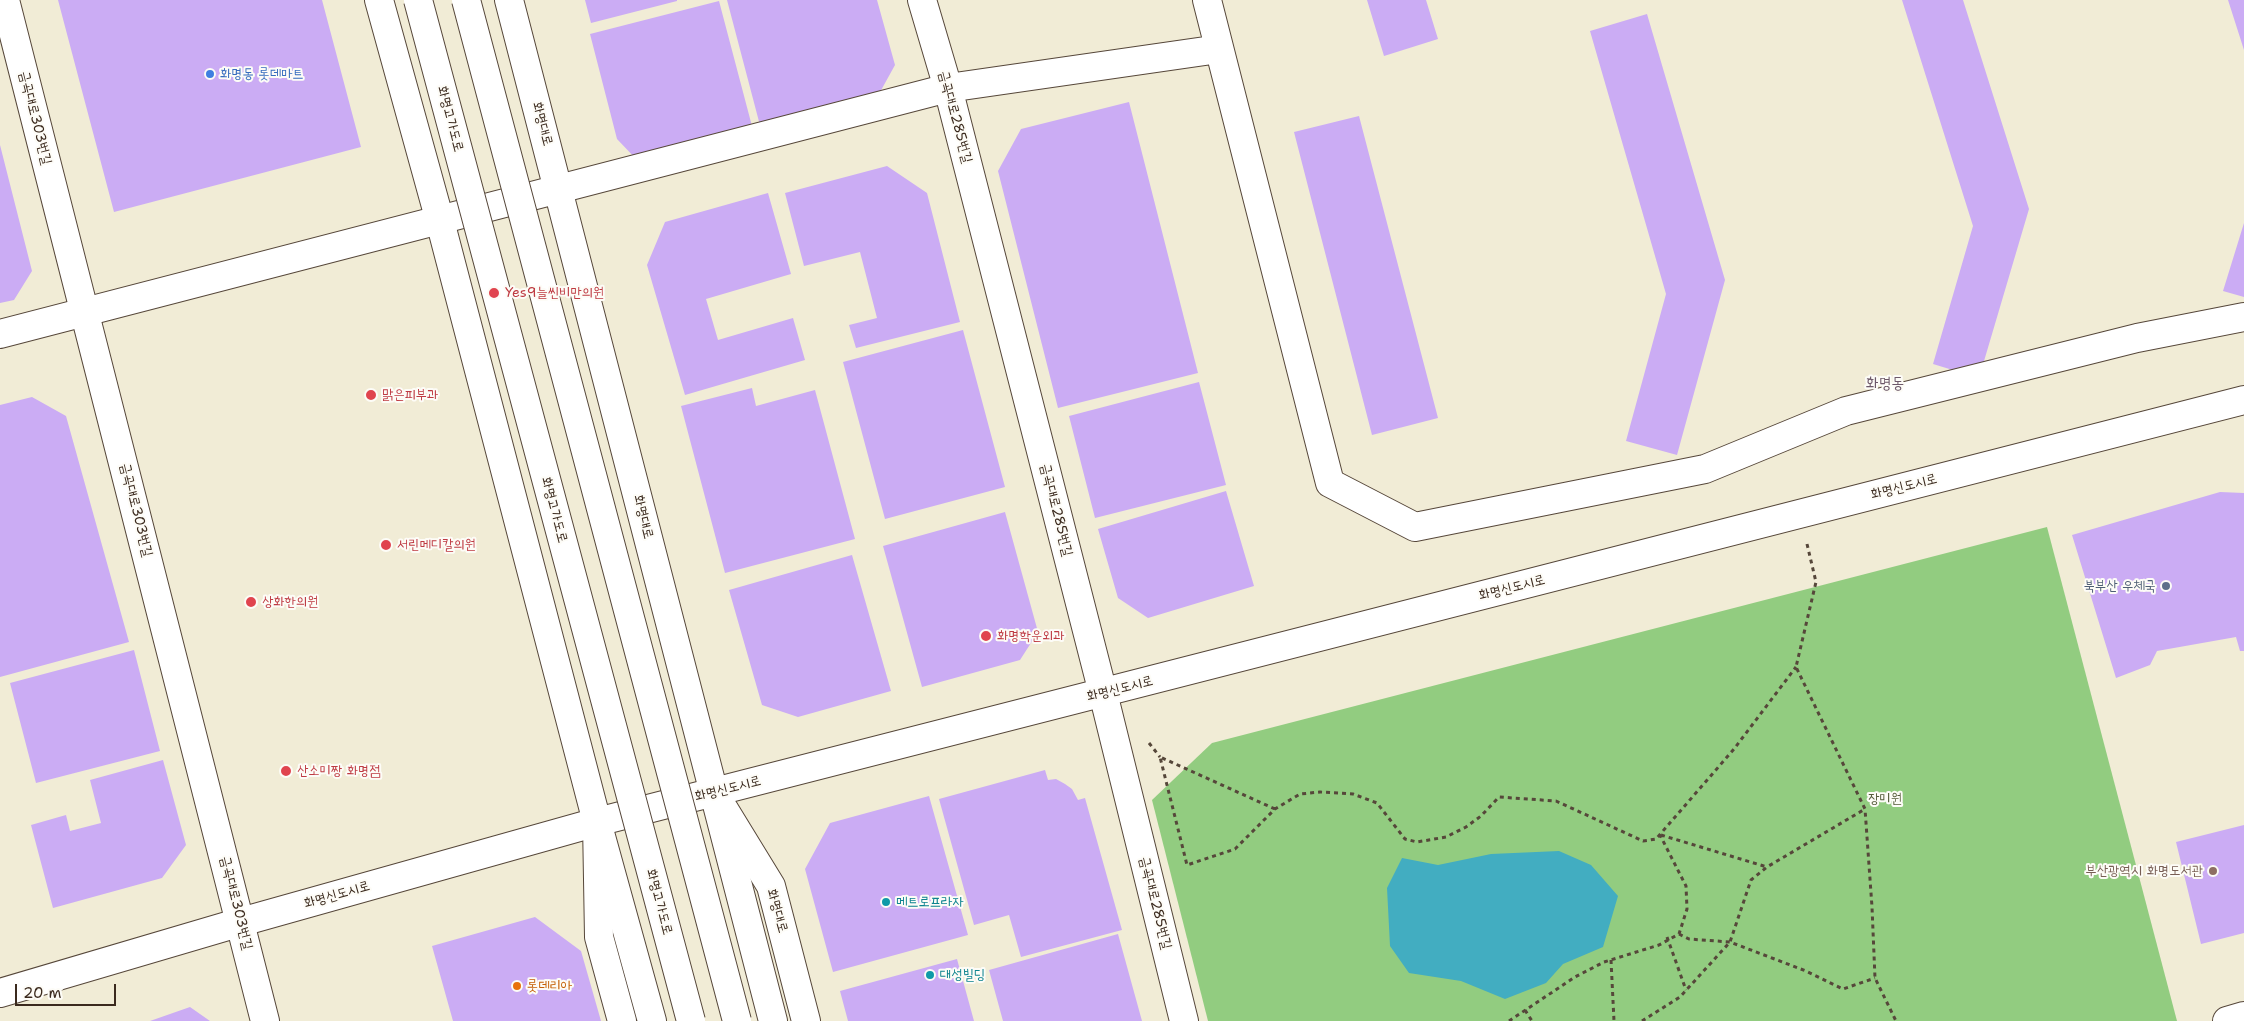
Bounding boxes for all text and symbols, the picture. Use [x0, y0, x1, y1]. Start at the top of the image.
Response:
place label: 화명동 롯데마트 [220, 66, 304, 82]
marker: 화명동 롯데마트 [204, 68, 216, 80]
street label: 금곡대로303번길 [15, 69, 55, 167]
street label: 금곡대로285번길 [935, 69, 975, 165]
street label: 화명고가도로 [433, 84, 467, 154]
street label: 화명대로 [528, 100, 556, 148]
place label: Yes9늘씬비만의원 [505, 285, 604, 301]
marker: Yes9늘씬비만의원 [487, 286, 501, 300]
district label: 화명동 [1866, 374, 1904, 394]
place label: 맑은피부과 [382, 387, 438, 403]
marker: 맑은피부과 [364, 388, 378, 402]
street label: 금곡대로303번길 [116, 461, 156, 559]
street label: 금곡대로285번길 [1036, 462, 1076, 558]
street label: 화명신도시로 [1869, 471, 1939, 503]
street label: 화명고가도로 [537, 475, 571, 545]
street label: 화명대로 [629, 493, 657, 541]
place label: 서린메디칼의원 [397, 537, 476, 553]
marker: 서린메디칼의원 [379, 538, 393, 552]
street label: 화명신도시로 [1477, 572, 1547, 604]
place label: 북부산 우체국 [2084, 578, 2156, 594]
marker: 북부산 우체국 [2160, 580, 2172, 592]
place label: 상화한의원 [262, 594, 318, 610]
marker: 상화한의원 [244, 595, 258, 609]
place label: 화명학운외과 [997, 628, 1065, 644]
marker: 화명학운외과 [979, 629, 993, 643]
street label: 화명신도시로 [1085, 673, 1155, 705]
place label: 산소미짱 화명점 [297, 763, 381, 779]
marker: 산소미짱 화명점 [279, 764, 293, 778]
street label: 화명신도시로 [693, 773, 763, 805]
park label: 장미원 [1868, 791, 1902, 807]
street label: 금곡대로303번길 [216, 854, 256, 952]
street label: 금곡대로285번길 [1135, 855, 1175, 951]
place label: 부산광역시 화명도서관 [2086, 863, 2203, 879]
marker: 부산광역시 화명도서관 [2207, 865, 2219, 877]
street label: 화명고가도로 [642, 867, 676, 937]
street label: 화명신도시로 [302, 878, 372, 912]
street label: 화명대로 [763, 887, 791, 935]
place label: 메트로프라자 [896, 894, 964, 910]
marker: 메트로프라자 [880, 896, 892, 908]
place label: 대성빌딩 [940, 967, 985, 983]
marker: 대성빌딩 [924, 969, 936, 981]
scale bar [18, 974, 119, 1006]
place label: 롯데리아 [527, 978, 572, 994]
marker: 롯데리아 [511, 980, 523, 992]
text: 20 m [23, 983, 62, 1003]

